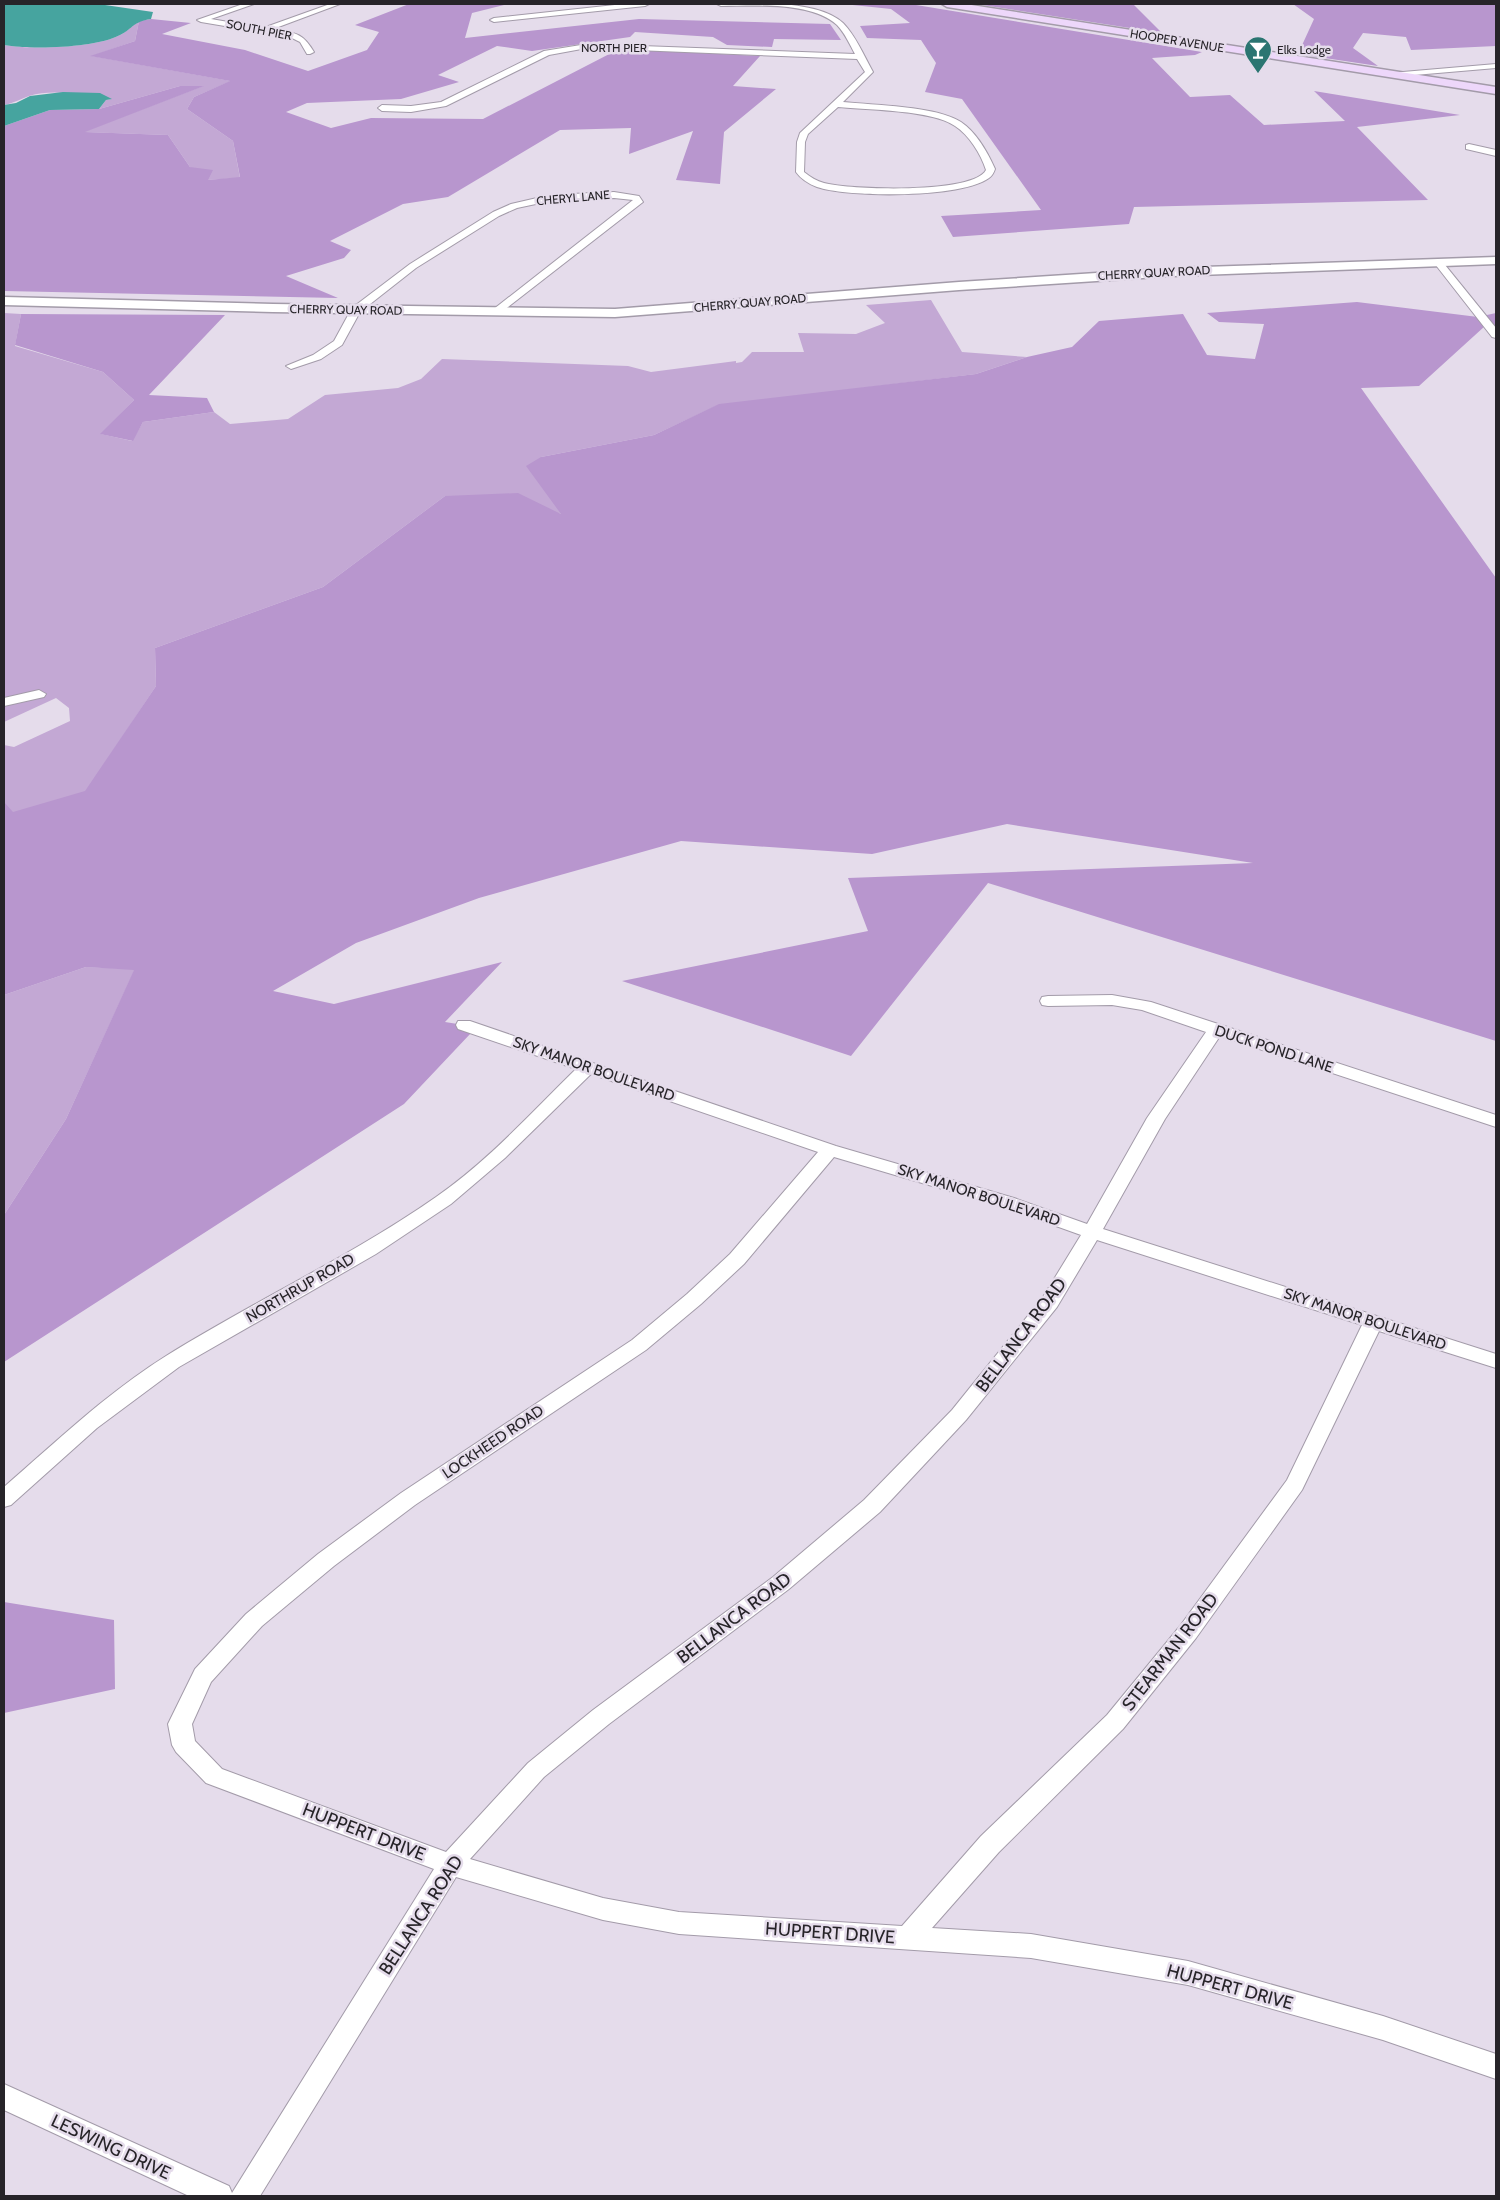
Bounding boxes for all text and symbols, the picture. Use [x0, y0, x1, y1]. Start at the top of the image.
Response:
street label: SOUTH PIER [225, 16, 294, 43]
street label: HOOPER AVENUE [1129, 26, 1225, 55]
bar icon: Elks Lodge [1243, 35, 1273, 74]
street label: NORTH PIER [581, 40, 648, 55]
place label: Elks Lodge [1277, 42, 1331, 57]
street label: CHERYL LANE [536, 187, 611, 208]
street label: CHERRY QUAY ROAD [1097, 262, 1211, 283]
street label: CHERRY QUAY ROAD [693, 290, 807, 315]
street label: CHERRY QUAY ROAD [290, 301, 403, 318]
street label: DUCK POND LANE [1213, 1021, 1335, 1077]
street label: SKY MANOR BOULEVARD [511, 1033, 677, 1105]
street label: SKY MANOR BOULEVARD [895, 1160, 1063, 1230]
street label: NORTHRUP ROAD [243, 1250, 357, 1326]
street label: BELLANCA ROAD [971, 1273, 1071, 1397]
street label: SKY MANOR BOULEVARD [1281, 1284, 1449, 1354]
street label: LOCKHEED ROAD [439, 1401, 547, 1483]
street label: BELLANCA ROAD [672, 1568, 796, 1668]
street label: STEARMAN ROAD [1117, 1589, 1223, 1715]
street label: HUPPERT DRIVE [299, 1798, 429, 1866]
street label: BELLANCA ROAD [374, 1851, 468, 1979]
street label: HUPPERT DRIVE [764, 1917, 896, 1949]
street label: HUPPERT DRIVE [1164, 1960, 1296, 2014]
street label: LESWING DRIVE [48, 2110, 174, 2184]

